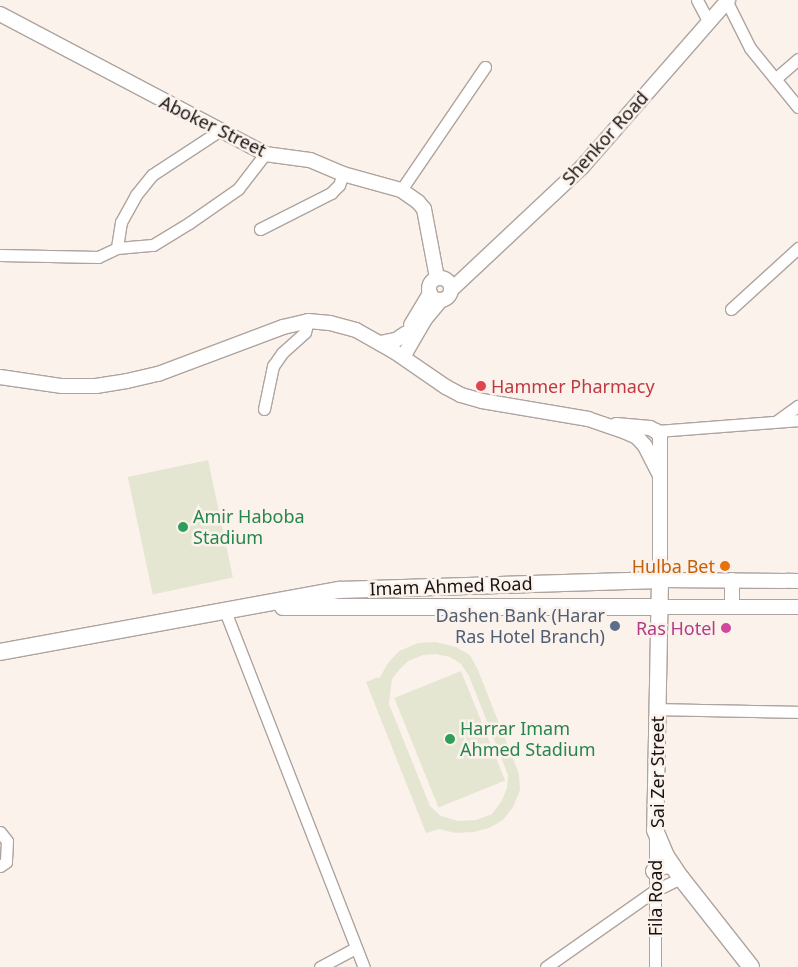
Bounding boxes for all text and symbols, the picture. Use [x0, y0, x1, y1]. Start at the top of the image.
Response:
street label: Shenkor Road [557, 87, 653, 189]
street label: Aboker Street [156, 91, 270, 161]
place label: Hammer Pharmacy [491, 375, 655, 397]
marker: Hammer Pharmacy [475, 380, 487, 392]
place label: Amir Haboba Stadium [193, 506, 305, 548]
marker: Amir Haboba Stadium [177, 521, 189, 533]
place label: Hulba Bet [632, 555, 715, 577]
marker: Hulba Bet [719, 560, 731, 572]
street label: Imam Ahmed Road [369, 572, 533, 600]
place label: Dashen Bank (Harar Ras Hotel Branch) [435, 605, 605, 648]
place label: Ras Hotel [636, 617, 716, 639]
marker: Dashen Bank (Harar Ras Hotel Branch) [609, 620, 621, 632]
marker: Ras Hotel [720, 622, 732, 634]
street label: Sai Zer Street [646, 716, 668, 828]
place label: Harrar Imam Ahmed Stadium [460, 718, 596, 761]
marker: Harrar Imam Ahmed Stadium [444, 733, 456, 745]
street label: Fila Road [644, 860, 666, 936]

